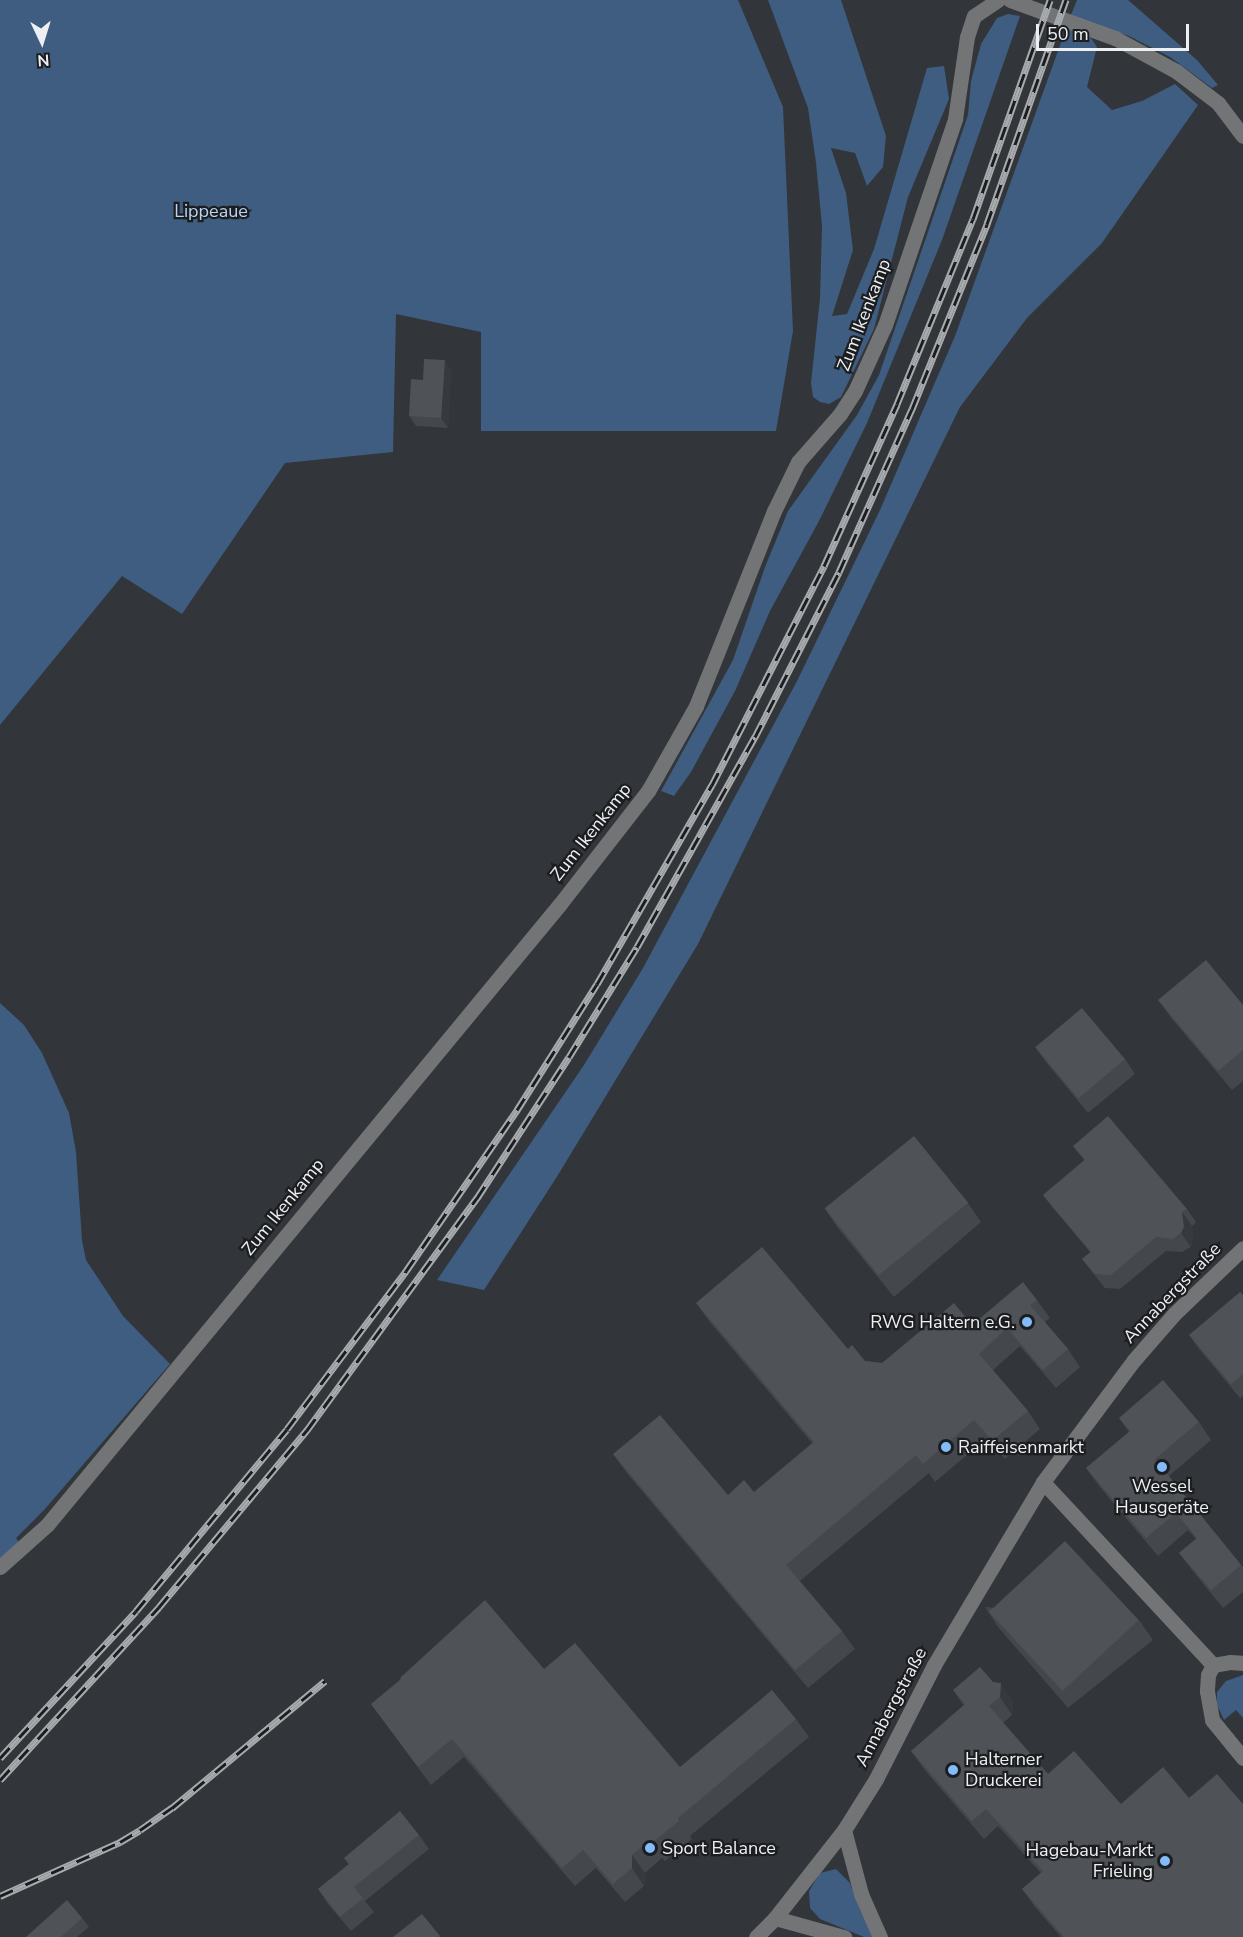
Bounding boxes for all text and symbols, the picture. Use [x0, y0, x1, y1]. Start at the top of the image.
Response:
north arrow [12, 12, 72, 72]
scale bar [1039, 12, 1192, 50]
text: 50 m [1047, 22, 1089, 46]
text: N [37, 49, 50, 71]
park label: Lippeaue [174, 200, 248, 222]
street label: Zum Ikenkamp [833, 256, 895, 374]
street label: Zum Ikenkamp [546, 779, 636, 885]
street label: Zum Ikenkamp [237, 1154, 329, 1260]
street label: Annabergstraße [1119, 1238, 1225, 1348]
place label: RWG Haltern e.G. [870, 1311, 1015, 1333]
marker: RWG Haltern e.G. [1020, 1315, 1034, 1329]
place label: Raiffeisenmarkt [958, 1436, 1084, 1458]
marker: Raiffeisenmarkt [939, 1440, 953, 1454]
marker: Wessel Hausgeräte [1155, 1460, 1169, 1474]
place label: Wessel Hausgeräte [1115, 1476, 1209, 1518]
street label: Annabergstraße [851, 1644, 931, 1770]
place label: Halterner Druckerei [965, 1749, 1042, 1792]
marker: Halterner Druckerei [946, 1763, 960, 1777]
place label: Sport Balance [662, 1837, 776, 1859]
place label: Hagebau-Markt Frieling [1025, 1840, 1153, 1882]
marker: Sport Balance [643, 1841, 657, 1855]
marker: Hagebau-Markt Frieling [1158, 1854, 1172, 1868]

